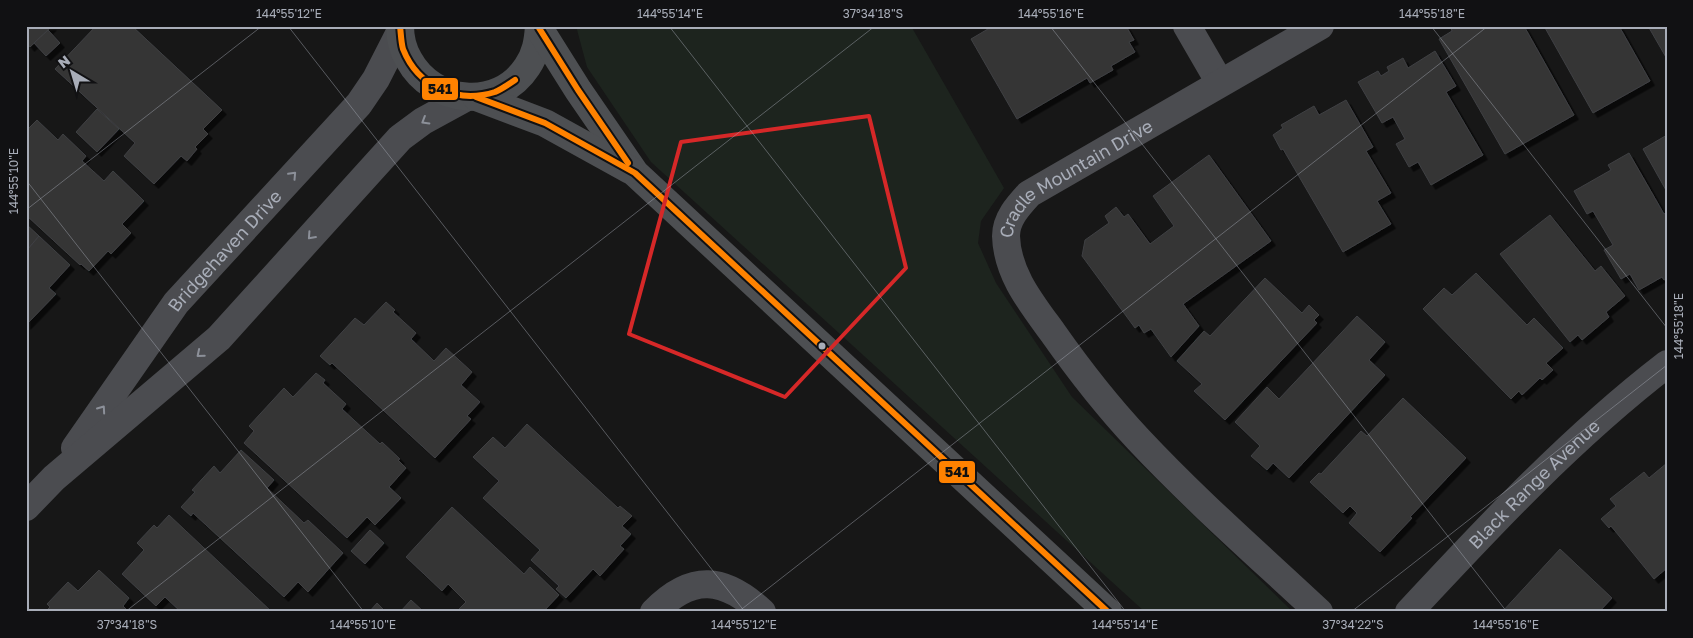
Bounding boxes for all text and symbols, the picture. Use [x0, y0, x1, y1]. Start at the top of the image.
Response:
text: 144°55'12"E [256, 6, 322, 21]
text: 144°55'14"E [637, 6, 703, 21]
text: 37°34'18"S [843, 6, 904, 21]
text: 144°55'16"E [1018, 6, 1084, 21]
text: 144°55'18"E [1399, 6, 1465, 21]
north arrow [48, 48, 98, 98]
text: N [54, 51, 73, 71]
line badge: 541 [421, 77, 459, 101]
text: 541 [428, 80, 452, 97]
one-way arrow [421, 114, 430, 124]
street label: Cradle Mountain Drive [995, 114, 1156, 239]
text: 144°55'10"E [6, 148, 21, 214]
one-way arrow [287, 172, 296, 181]
street label: Bridgehaven Drive [163, 185, 286, 316]
one-way arrow [308, 231, 317, 240]
text: 144°55'18"E [1671, 293, 1686, 359]
unlabelled marker [817, 341, 827, 351]
one-way arrow [197, 349, 206, 357]
one-way arrow [96, 405, 105, 415]
street label: Black Range Avenue [1463, 414, 1604, 553]
line badge: 541 [938, 460, 976, 484]
text: 541 [945, 463, 969, 480]
text: 37°34'18"S [97, 617, 158, 632]
text: 144°55'10"E [330, 617, 396, 632]
text: 144°55'12"E [711, 617, 777, 632]
text: 144°55'14"E [1092, 617, 1158, 632]
text: 37°34'22"S [1322, 617, 1384, 632]
text: 144°55'16"E [1473, 617, 1539, 632]

